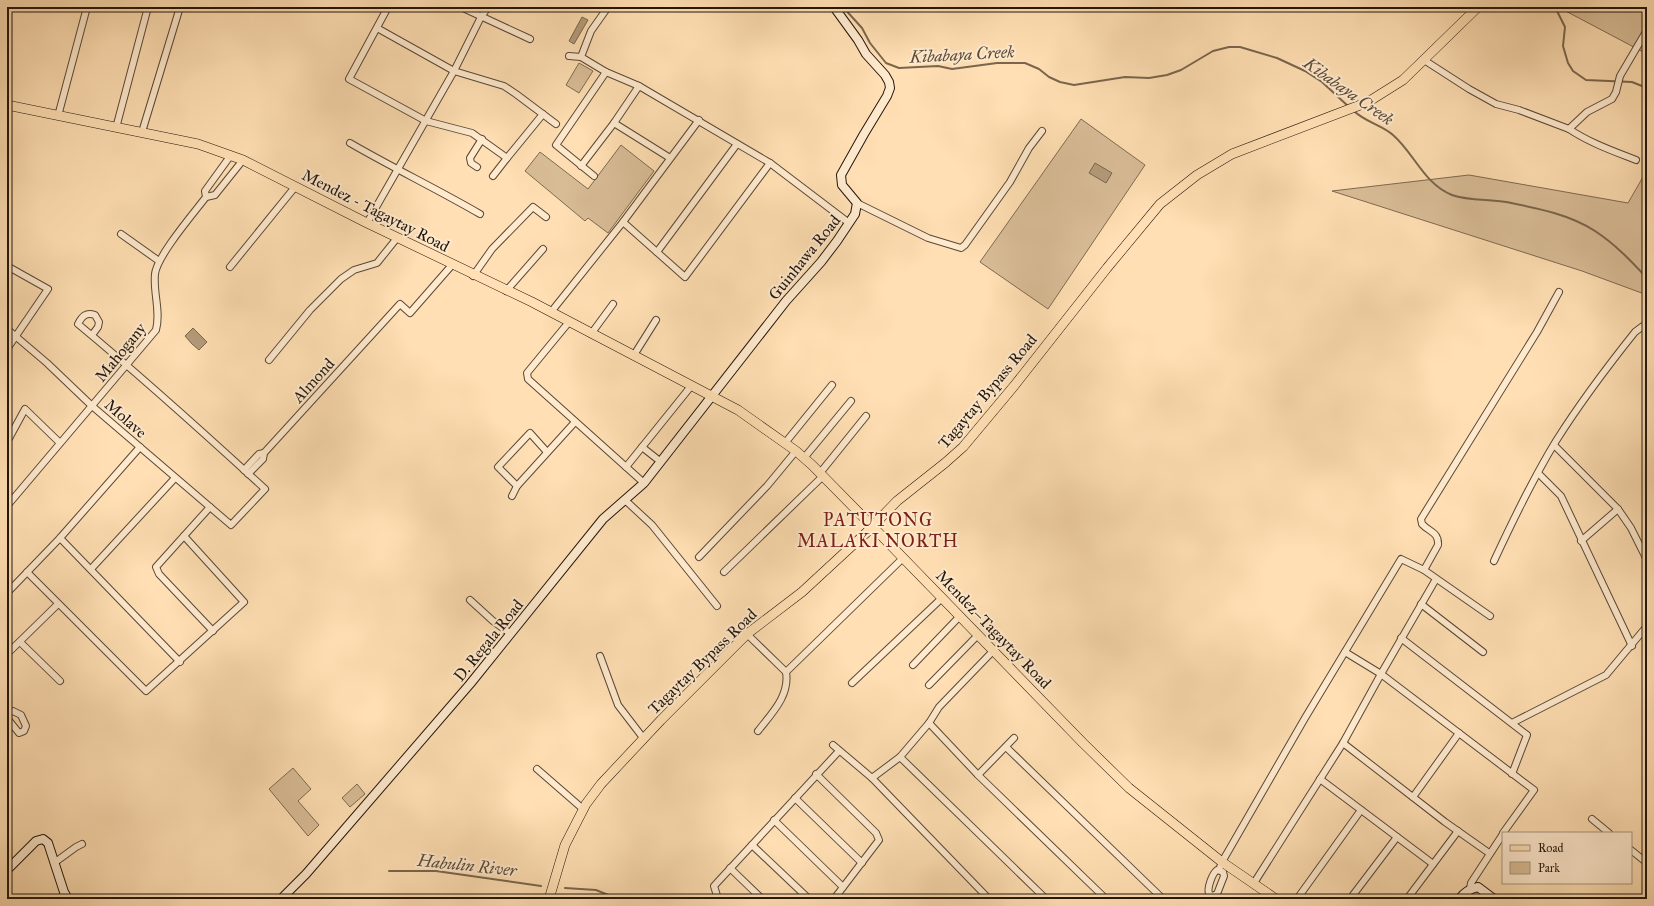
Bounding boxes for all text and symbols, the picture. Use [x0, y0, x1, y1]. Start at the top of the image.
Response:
water label: Kibabaya Creek [908, 41, 1015, 68]
water label: Kibabaya Creek [1299, 52, 1398, 130]
street label: Mendez - Tagaytay Road [299, 165, 453, 257]
street label: Guinhawa Road [764, 211, 844, 304]
street label: Mahogany [91, 319, 151, 386]
street label: Tagaytay Bypass Road [934, 330, 1042, 453]
street label: Almond [288, 354, 338, 407]
street label: Molave [101, 395, 151, 442]
district label: PATUTONG MALAKI NORTH [797, 509, 959, 552]
street label: Mendez–Tagaytay Road [931, 566, 1055, 693]
street label: D. Regala Road [450, 596, 528, 686]
street label: Tagaytay Bypass Road [644, 605, 761, 719]
legend [1502, 832, 1632, 884]
text: Road [1538, 841, 1564, 855]
water label: Habulin River [415, 850, 519, 881]
text: Park [1538, 861, 1560, 875]

